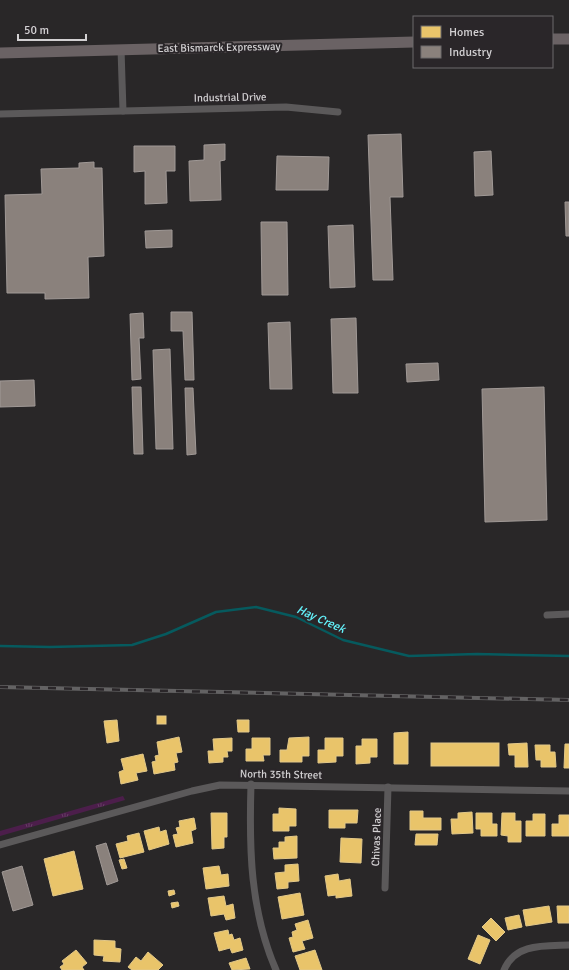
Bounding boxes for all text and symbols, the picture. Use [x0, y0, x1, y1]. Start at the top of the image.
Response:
scale bar [18, 16, 86, 42]
legend [413, 16, 553, 68]
text: 50 m [24, 23, 49, 38]
text: Homes [449, 25, 484, 40]
street label: East Bismarck Expressway [157, 40, 282, 55]
text: Industry [449, 45, 492, 60]
street label: Industrial Drive [194, 90, 267, 105]
water label: Hay Creek [294, 602, 348, 637]
street label: North 35th Street [240, 767, 323, 782]
street label: Chivas Place [369, 807, 384, 867]

